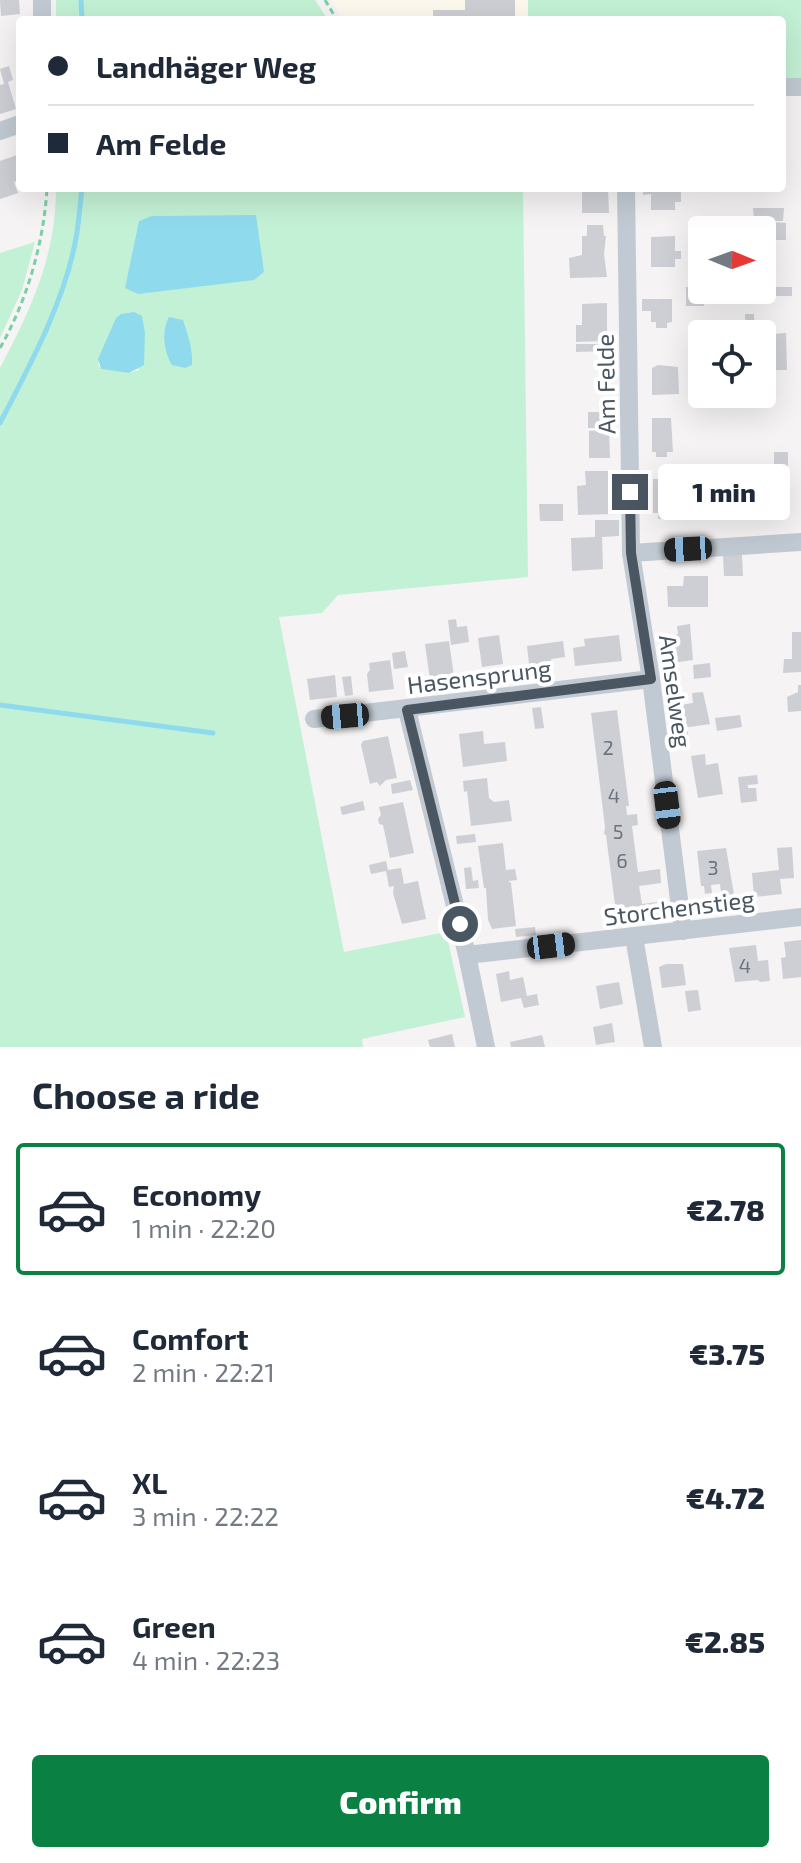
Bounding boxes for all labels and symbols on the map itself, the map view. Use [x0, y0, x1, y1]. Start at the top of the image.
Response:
north arrow [688, 216, 776, 304]
street label: Am Felde [590, 333, 620, 435]
callout: 1 min [658, 464, 790, 520]
route end [612, 474, 648, 510]
car [663, 536, 713, 562]
street label: Amselweg [654, 633, 698, 749]
street label: Hasensprung [405, 653, 553, 699]
car [320, 702, 370, 730]
house number: 2 [602, 735, 614, 759]
car [652, 780, 682, 830]
house number: 4 [608, 783, 620, 807]
house number: 5 [613, 819, 623, 843]
house number: 6 [616, 848, 628, 872]
house number: 3 [707, 855, 719, 879]
street label: Storchenstieg [602, 883, 756, 931]
route start [442, 906, 478, 942]
car [526, 931, 576, 961]
house number: 4 [739, 953, 751, 977]

